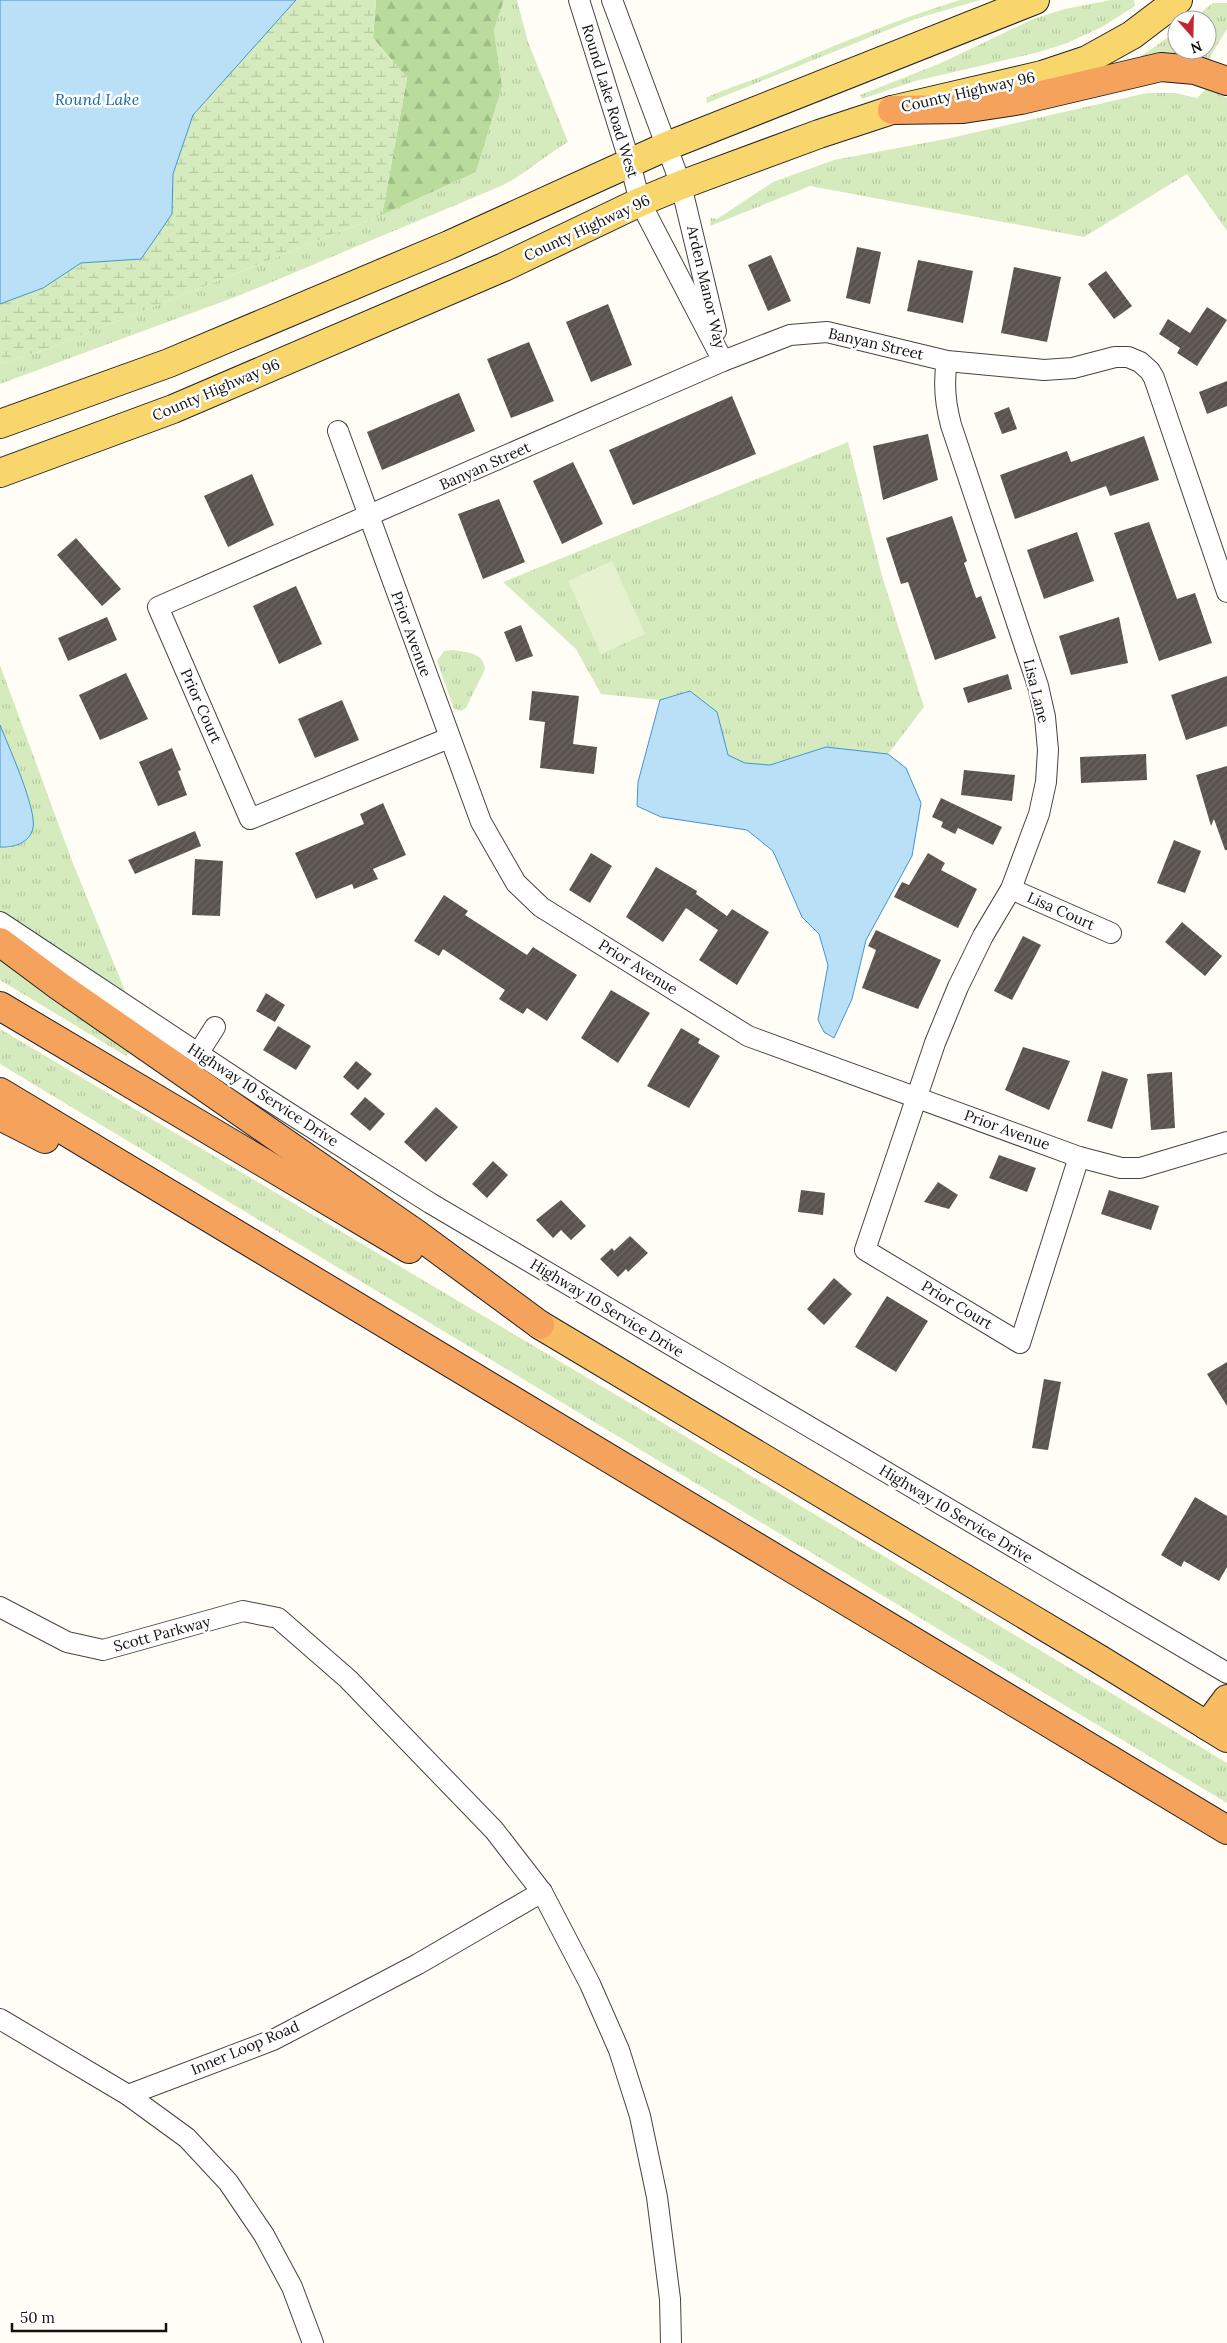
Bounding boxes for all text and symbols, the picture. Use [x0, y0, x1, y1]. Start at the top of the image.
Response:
north arrow [1167, 10, 1217, 60]
street label: Round Lake Road West [578, 22, 643, 180]
text: N [1188, 37, 1205, 58]
street label: County Highway 96 [899, 67, 1037, 116]
water label: Round Lake [55, 89, 140, 109]
street label: County Highway 96 [521, 190, 653, 265]
street label: Arden Manor Way [683, 223, 730, 350]
street label: Banyan Street [827, 323, 926, 364]
street label: County Highway 96 [149, 354, 283, 425]
street label: Banyan Street [436, 437, 533, 494]
street label: Prior Avenue [387, 588, 436, 679]
street label: Lisa Lane [1019, 657, 1054, 725]
street label: Prior Court [177, 666, 226, 746]
street label: Lisa Court [1024, 887, 1098, 934]
street label: Prior Avenue [595, 935, 681, 998]
street label: Highway 10 Service Drive [184, 1039, 342, 1150]
street label: Prior Avenue [962, 1105, 1053, 1154]
street label: Highway 10 Service Drive [527, 1254, 688, 1361]
street label: Prior Court [918, 1276, 996, 1333]
street label: Highway 10 Service Drive [876, 1460, 1037, 1567]
street label: Scott Parkway [111, 1611, 212, 1656]
street label: Inner Loop Road [188, 2016, 302, 2079]
scale bar [12, 2300, 166, 2332]
text: 50 m [20, 2308, 55, 2327]

